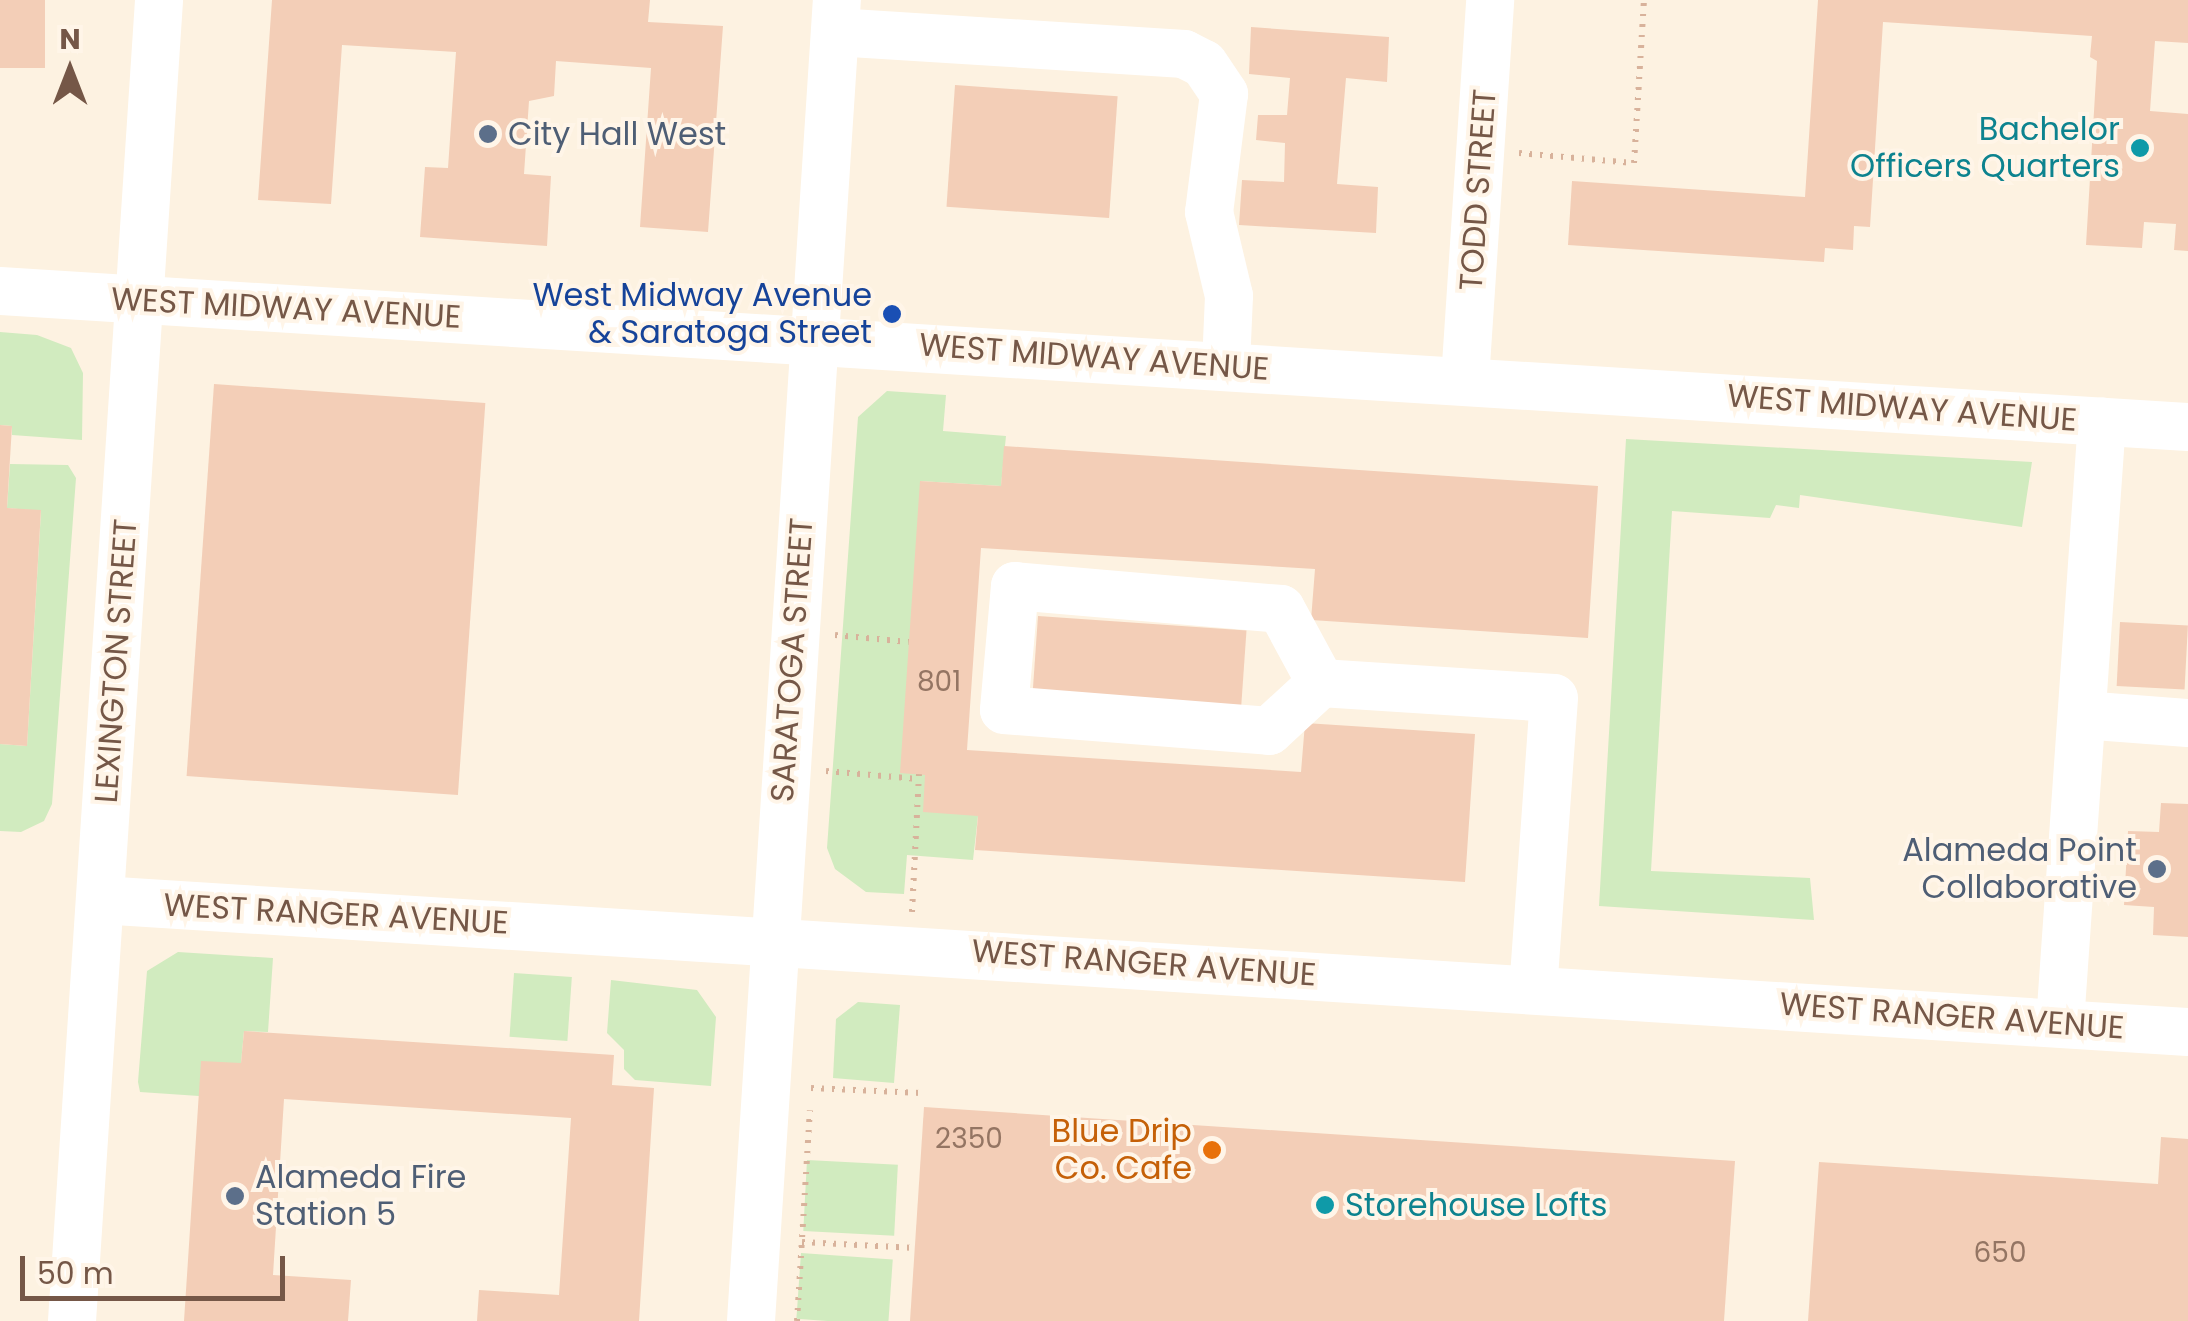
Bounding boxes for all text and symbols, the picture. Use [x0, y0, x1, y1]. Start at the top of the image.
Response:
north arrow [20, 20, 120, 120]
text: N [59, 20, 81, 59]
street label: TODD STREET [1452, 88, 1504, 292]
place label: Bachelor Officers Quarters [1850, 111, 2120, 186]
place label: City Hall West [508, 115, 726, 153]
marker: City Hall West [477, 123, 499, 145]
marker: Bachelor Officers Quarters [2129, 137, 2151, 159]
place label: West Midway Avenue & Saratoga Street [532, 277, 872, 352]
street label: WEST MIDWAY AVENUE [110, 280, 462, 336]
marker: West Midway Avenue & Saratoga Street [881, 303, 903, 325]
street label: WEST MIDWAY AVENUE [918, 326, 1270, 388]
street label: WEST MIDWAY AVENUE [1726, 377, 2078, 439]
street label: SARATOGA STREET [763, 517, 821, 803]
street label: LEXINGTON STREET [87, 518, 145, 804]
house number: 801 [917, 665, 961, 699]
place label: Alameda Point Collaborative [1902, 832, 2137, 907]
marker: Alameda Point Collaborative [2146, 858, 2168, 880]
street label: WEST RANGER AVENUE [163, 886, 509, 942]
street label: WEST RANGER AVENUE [970, 932, 1318, 994]
street label: WEST RANGER AVENUE [1778, 985, 2126, 1047]
place label: Blue Drip Co. Cafe [1052, 1113, 1192, 1188]
house number: 2350 [935, 1122, 1003, 1156]
marker: Blue Drip Co. Cafe [1201, 1139, 1223, 1161]
place label: Alameda Fire Station 5 [255, 1159, 466, 1234]
marker: Alameda Fire Station 5 [224, 1185, 246, 1207]
place label: Storehouse Lofts [1345, 1186, 1607, 1224]
marker: Storehouse Lofts [1314, 1194, 1336, 1216]
scale bar [25, 1236, 290, 1298]
house number: 650 [1974, 1236, 2026, 1270]
text: 50 m [37, 1252, 114, 1295]

